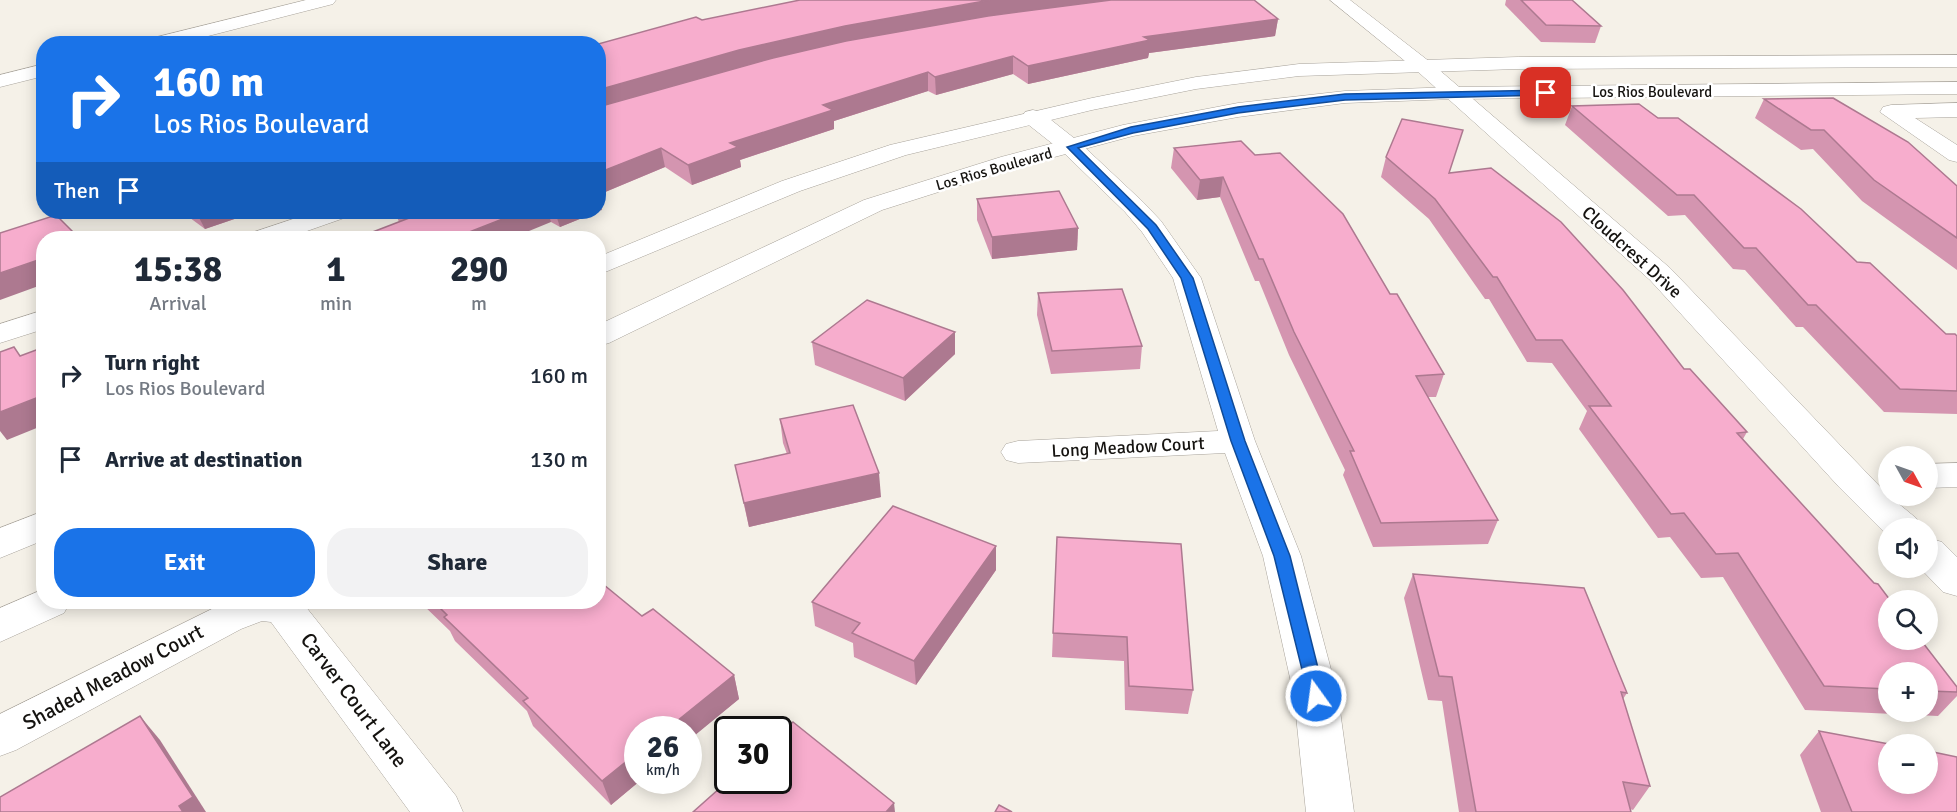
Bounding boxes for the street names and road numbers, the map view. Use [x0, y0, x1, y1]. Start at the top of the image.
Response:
street label: Los Rios Boulevard [1592, 83, 1712, 101]
street label: Los Rios Boulevard [934, 144, 1054, 194]
street label: Cloudcrest Drive [1577, 201, 1687, 303]
street label: Long Meadow Court [1051, 432, 1205, 462]
street label: Shaded Meadow Court [18, 618, 208, 736]
street label: Carver Court Lane [295, 627, 413, 773]

